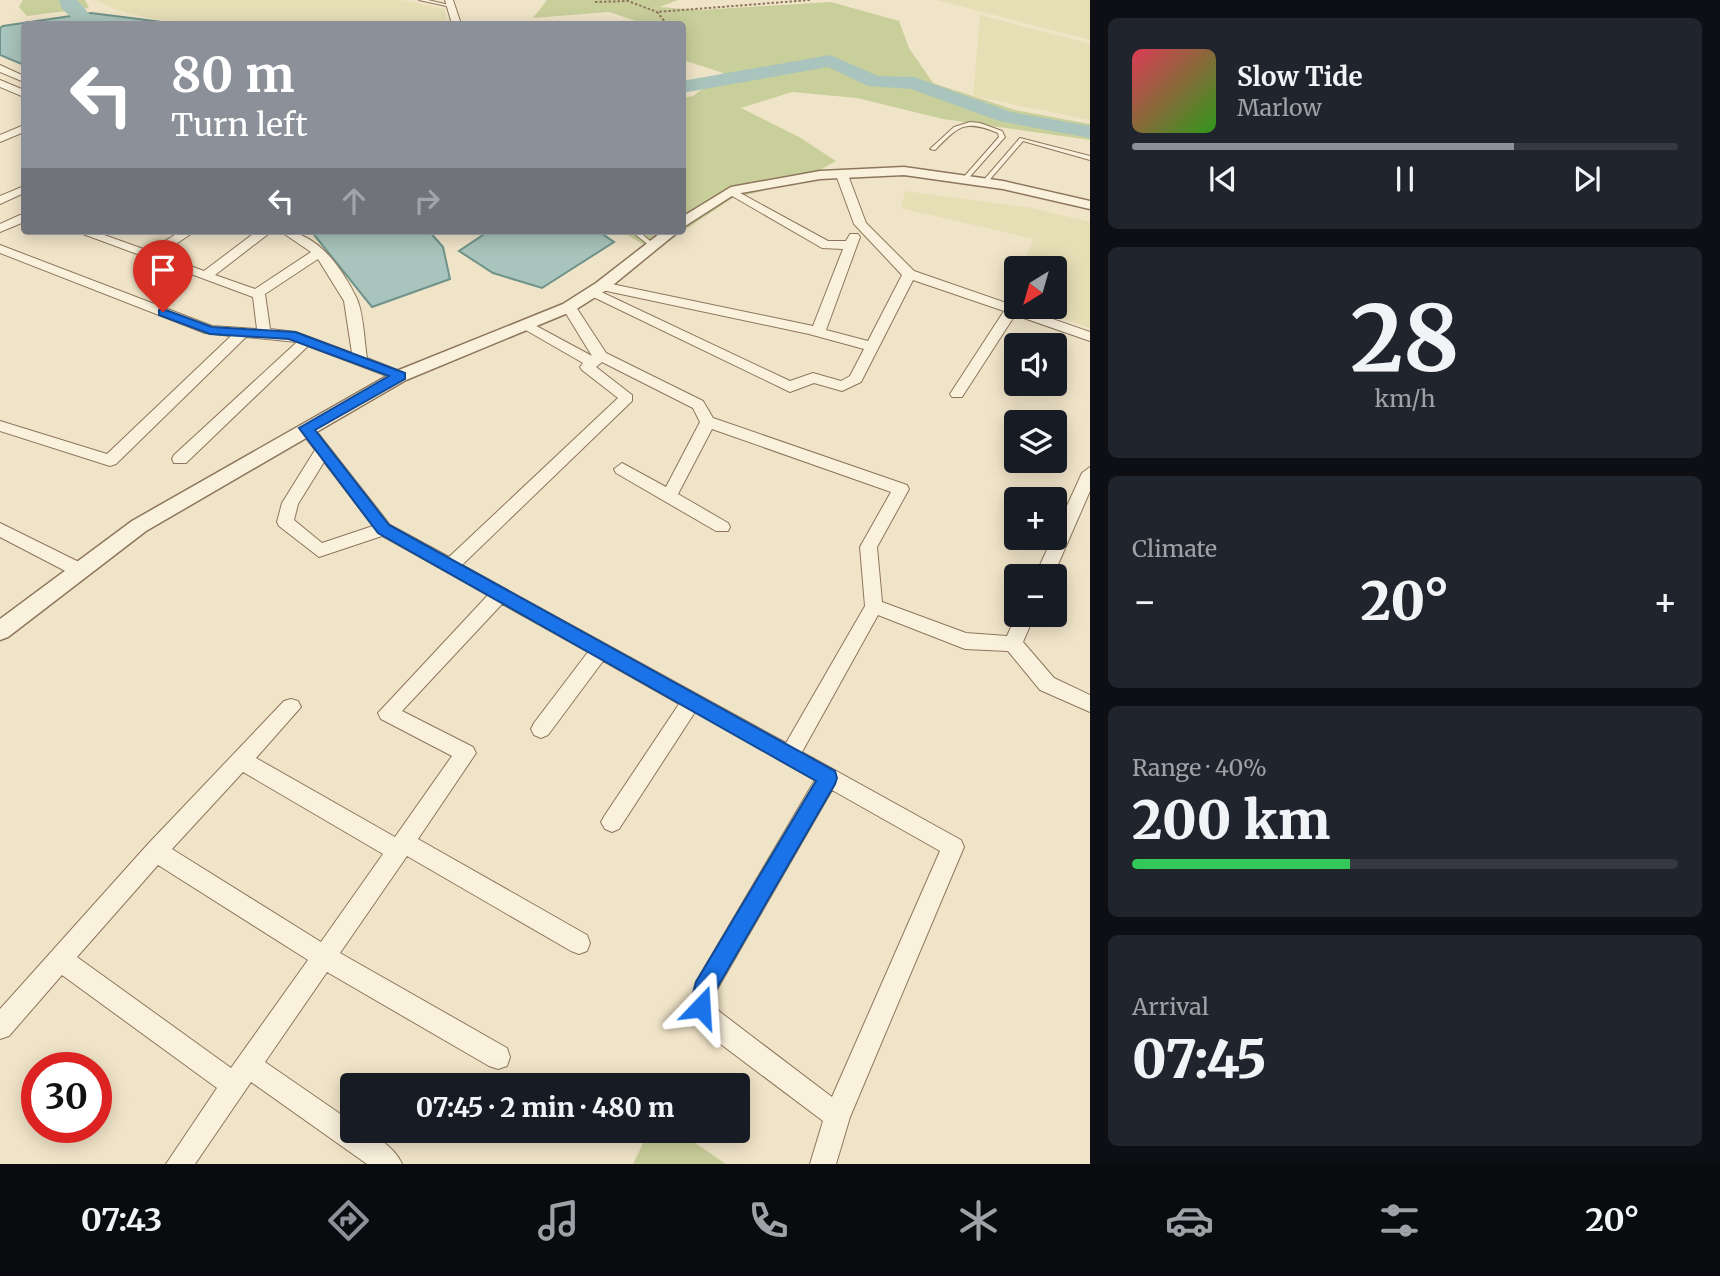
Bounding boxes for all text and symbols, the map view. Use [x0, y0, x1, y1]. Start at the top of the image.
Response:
text: 80 m [171, 44, 294, 105]
icon: left [56, 49, 147, 140]
text: Slow Tide [1237, 60, 1363, 93]
text: Marlow [1237, 93, 1322, 122]
text: Turn left [171, 105, 308, 145]
icon: previous [1204, 160, 1242, 198]
icon: pause [1386, 160, 1424, 198]
icon: next [1568, 160, 1606, 198]
icon: left [262, 182, 300, 220]
icon: ahead [335, 182, 373, 220]
icon: right [408, 182, 446, 220]
pin [133, 240, 193, 312]
icon: arrive [144, 251, 182, 289]
north arrow [1004, 256, 1068, 318]
map controls [1004, 256, 1067, 627]
text: 28 [1350, 281, 1460, 396]
button: sound [1004, 333, 1067, 396]
text: km/h [1375, 384, 1435, 413]
button: layers [1004, 410, 1067, 473]
button: + [1004, 487, 1067, 550]
text: Climate [1132, 534, 1217, 563]
button: − [1004, 564, 1067, 627]
text: 20° [1361, 569, 1449, 634]
text: − [1132, 578, 1157, 625]
text: + [1653, 578, 1678, 625]
text: Range · 40% [1132, 753, 1267, 782]
text: 200 km [1132, 788, 1330, 853]
position arrow [664, 970, 738, 1044]
text: Arrival [1132, 992, 1209, 1021]
text: 07:45 [1132, 1027, 1267, 1092]
speed limit sign: 30 [21, 1052, 112, 1143]
text: 07:45 · 2 min · 480 m [416, 1091, 674, 1124]
icon: directions [324, 1196, 373, 1245]
icon: music [534, 1196, 583, 1245]
icon: phone [744, 1196, 793, 1245]
icon: climate [954, 1196, 1003, 1245]
icon: car [1165, 1196, 1214, 1245]
icon: filters [1375, 1196, 1424, 1245]
text: 07:43 [81, 1200, 162, 1240]
text: 20° [1585, 1200, 1639, 1240]

